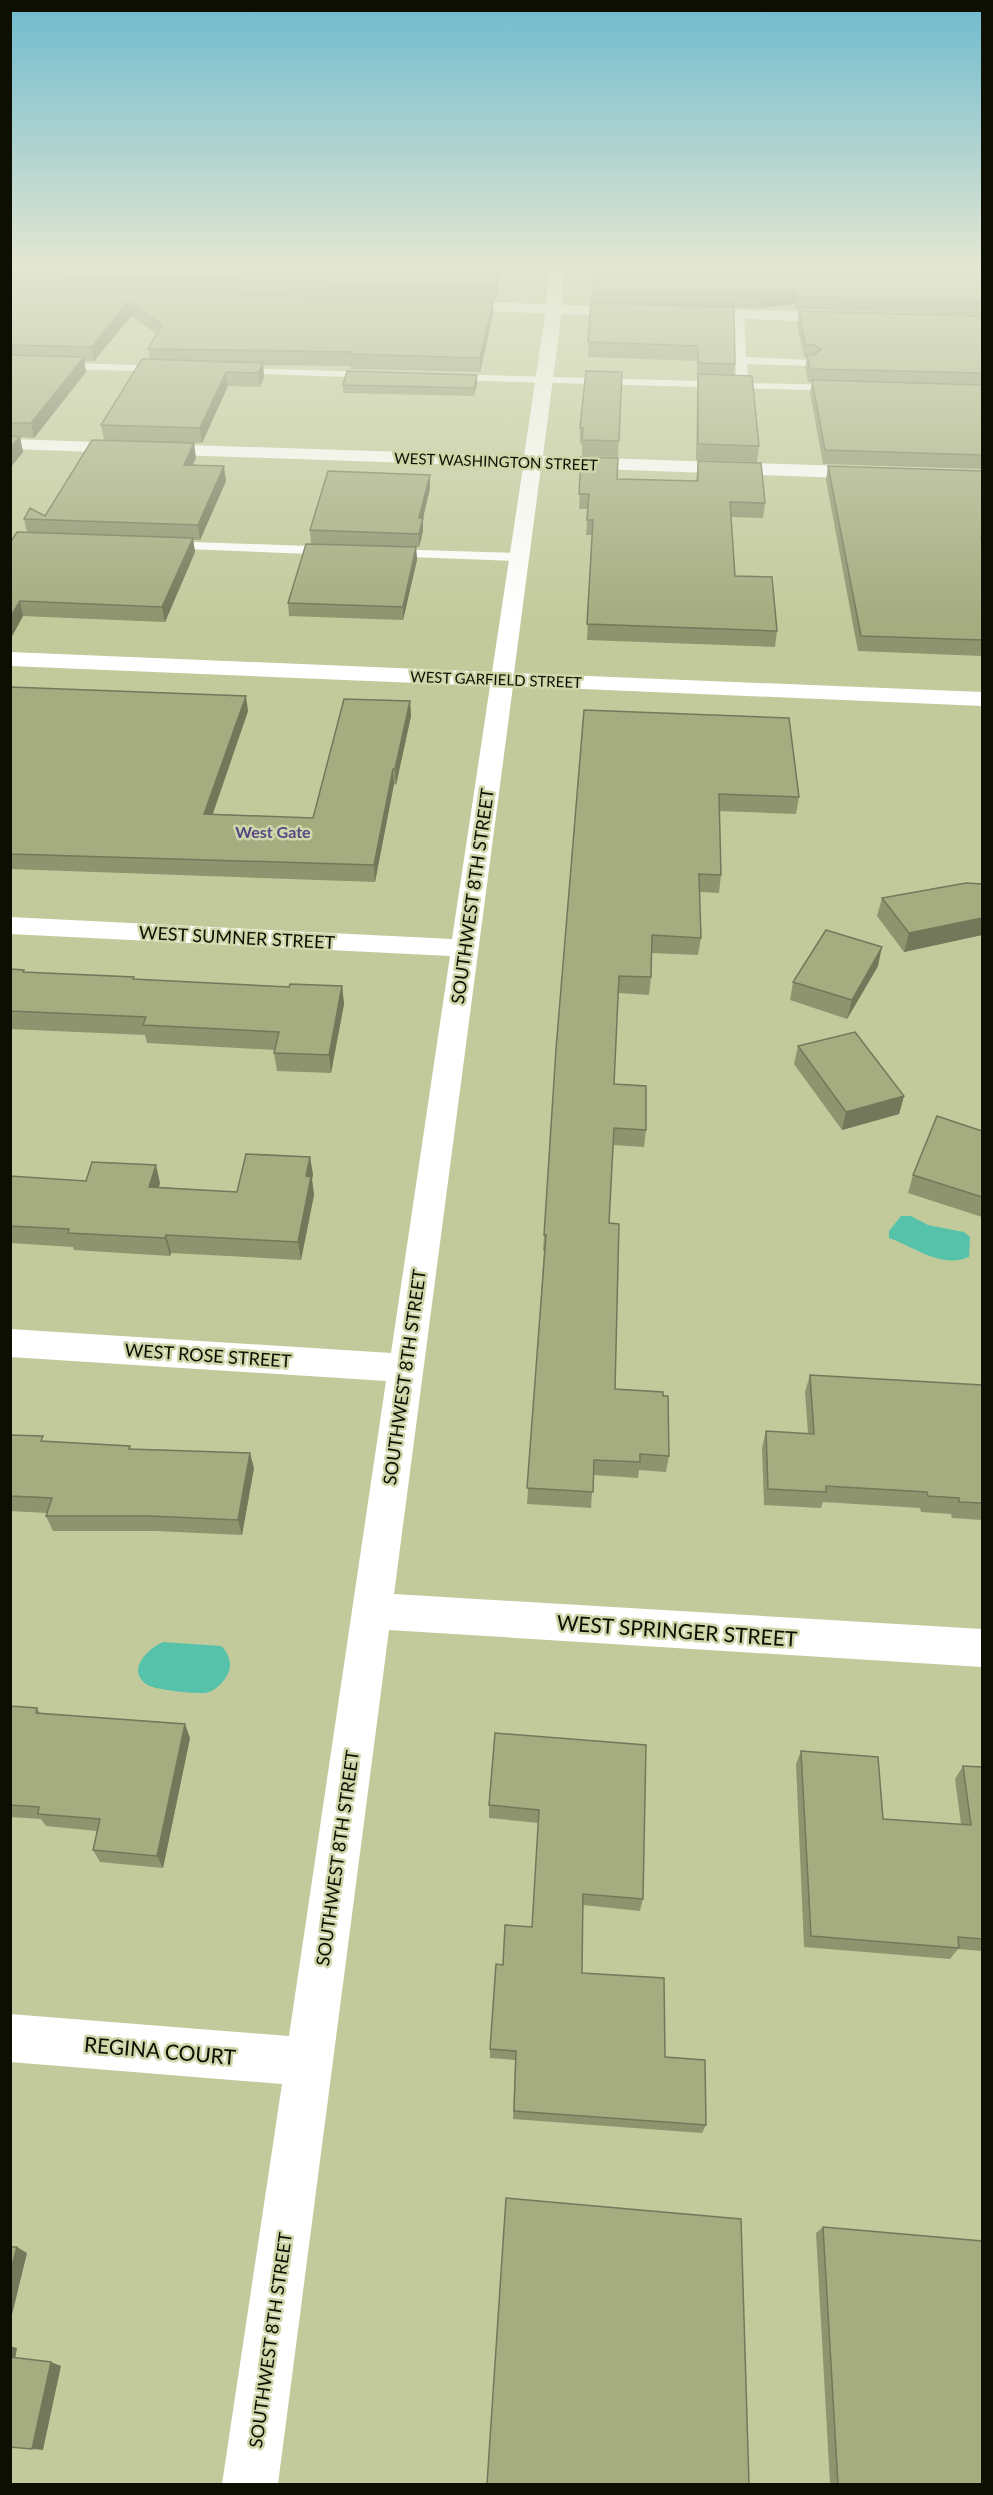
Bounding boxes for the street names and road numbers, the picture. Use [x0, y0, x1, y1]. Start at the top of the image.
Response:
street label: WEST WASHINGTON STREET [394, 448, 598, 474]
street label: WEST GARFIELD STREET [410, 667, 582, 691]
street label: SOUTHWEST 8TH STREET [446, 786, 498, 1005]
street label: WEST SUMNER STREET [138, 921, 336, 953]
street label: SOUTHWEST 8TH STREET [378, 1267, 430, 1486]
street label: WEST ROSE STREET [124, 1338, 292, 1372]
street label: WEST SPRINGER STREET [556, 1609, 799, 1651]
street label: SOUTHWEST 8TH STREET [311, 1748, 363, 1967]
street label: REGINA COURT [83, 2031, 237, 2069]
street label: SOUTHWEST 8TH STREET [244, 2230, 296, 2449]

